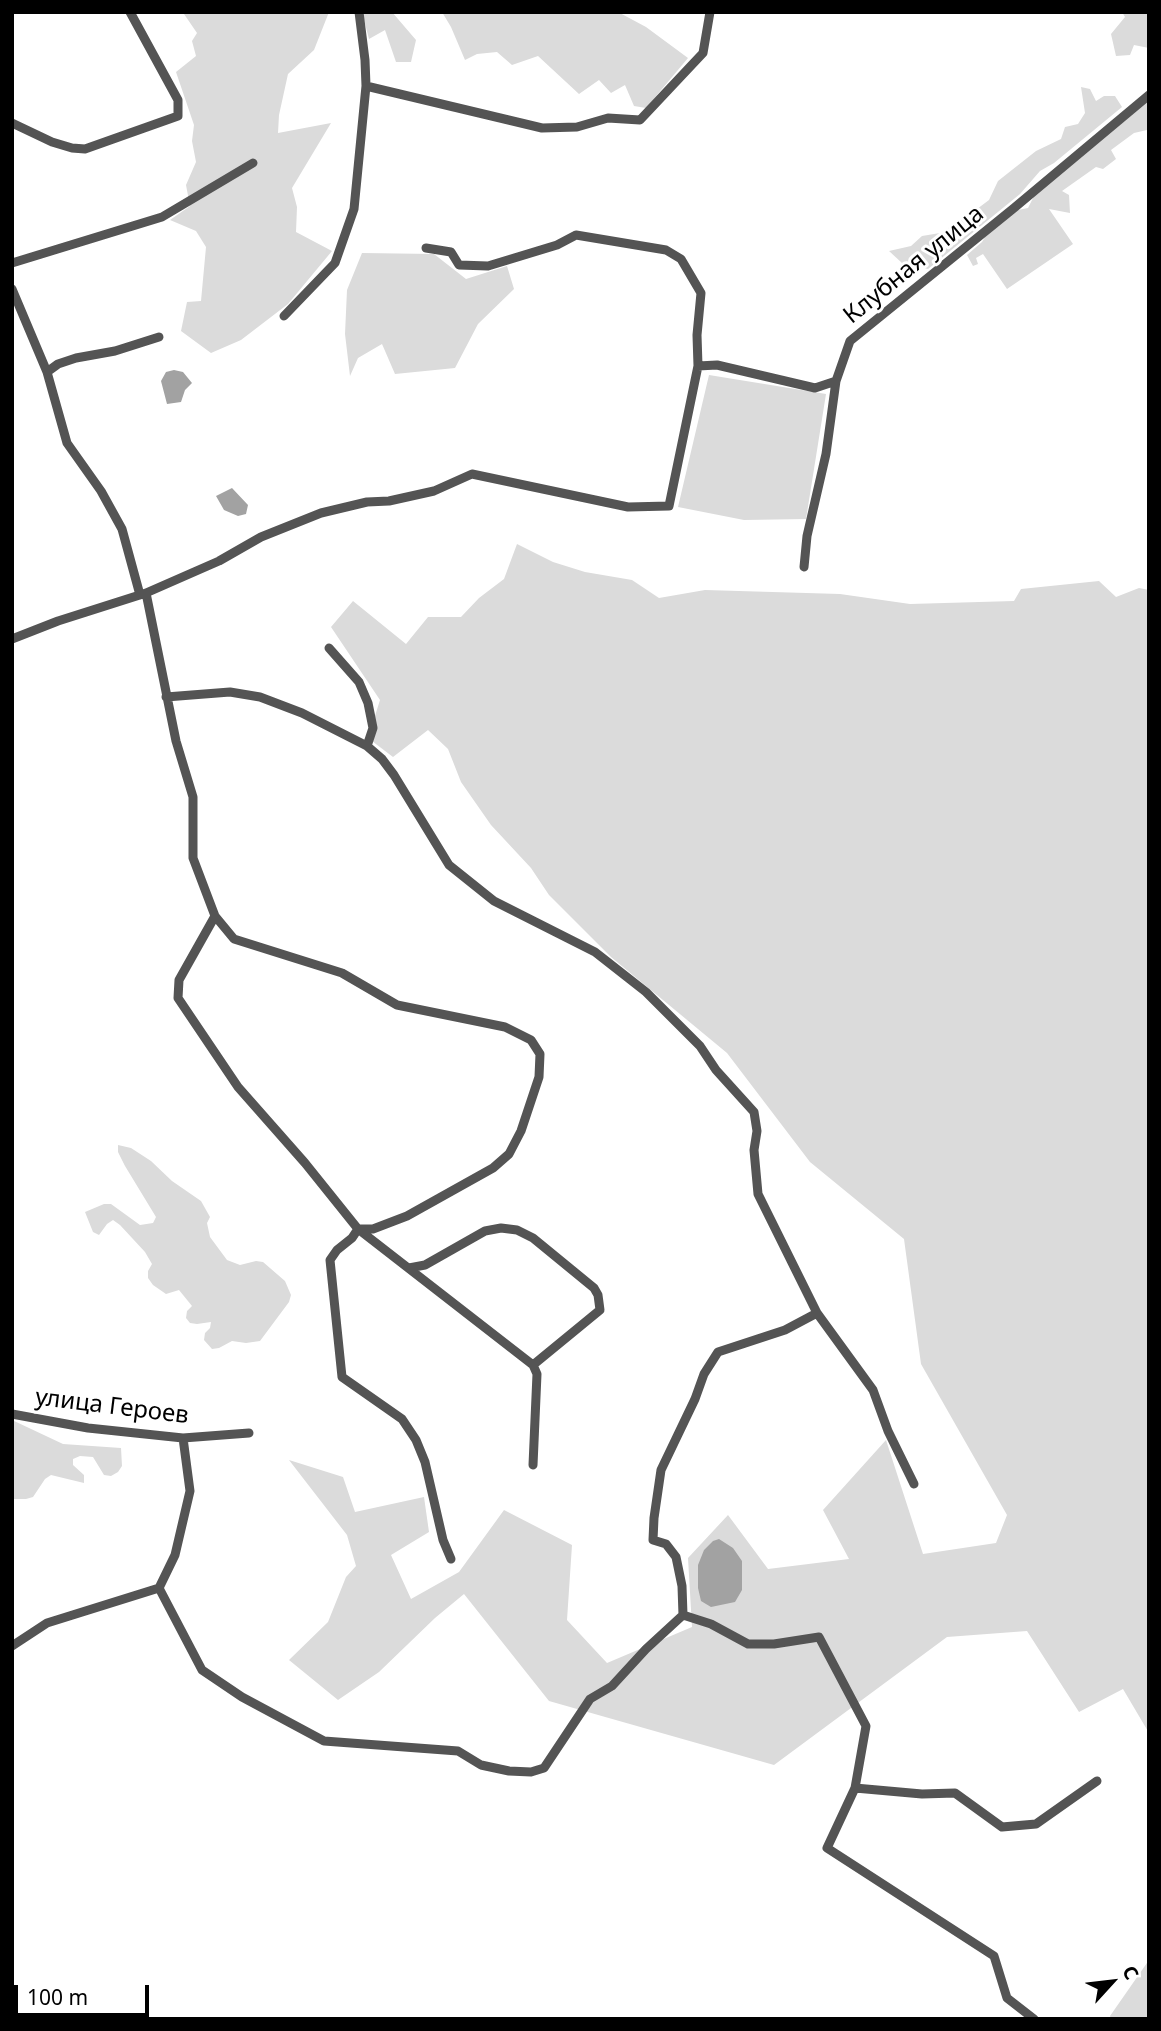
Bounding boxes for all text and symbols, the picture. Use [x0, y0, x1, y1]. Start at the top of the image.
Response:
street label: Клубная улица [838, 200, 990, 330]
street label: улица Героев [34, 1383, 190, 1431]
north arrow [1077, 1947, 1147, 2017]
text: С [1116, 1961, 1145, 1984]
scale bar [18, 1972, 152, 2016]
text: 100 m [27, 1983, 88, 2011]

